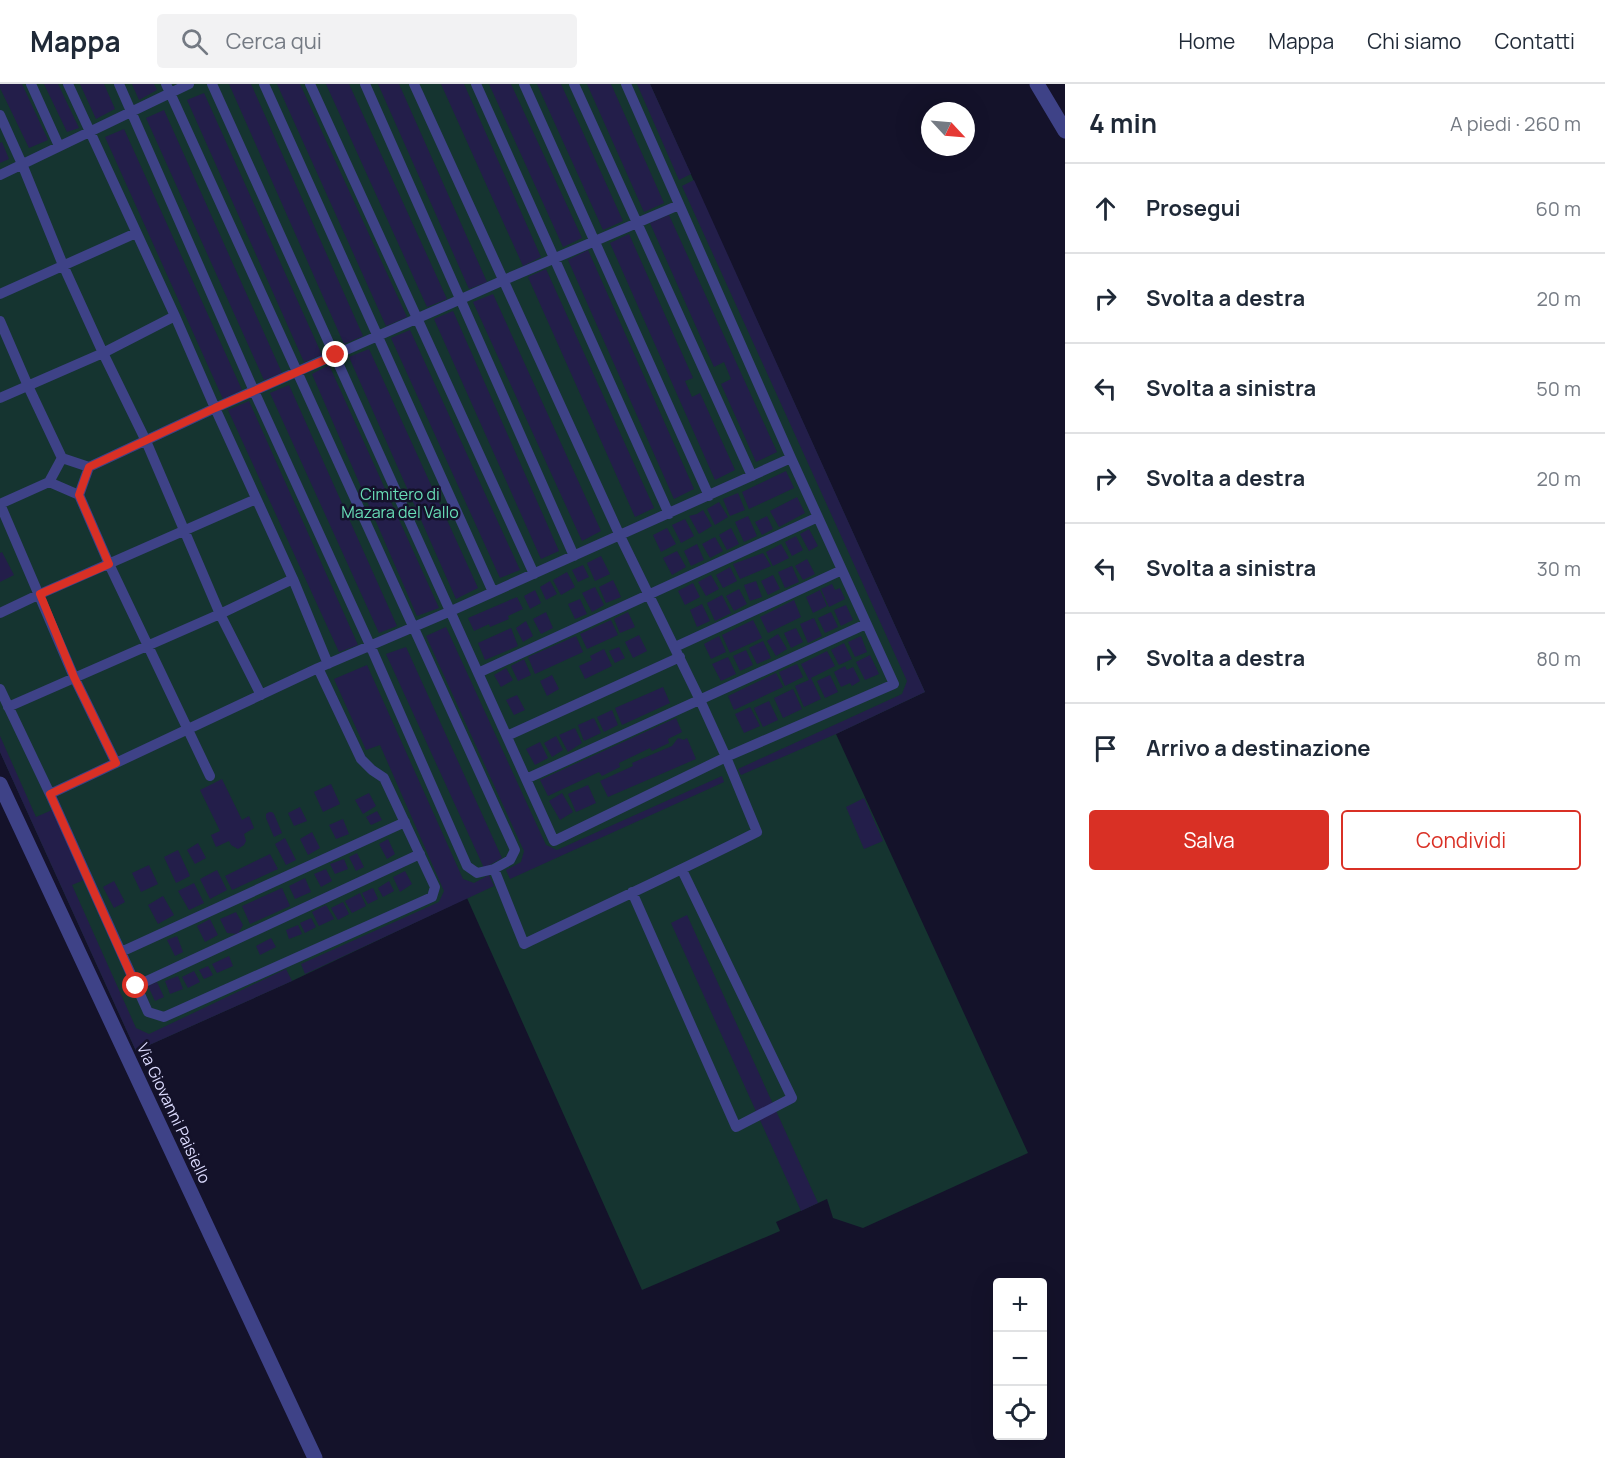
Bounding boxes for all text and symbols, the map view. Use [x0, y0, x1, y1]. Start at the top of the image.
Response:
search box [157, 14, 577, 68]
text: Mappa [30, 22, 121, 60]
icon: search [178, 25, 211, 58]
text: Cerca qui [226, 26, 322, 56]
text: Home [1178, 27, 1235, 55]
text: Mappa [1268, 27, 1334, 55]
text: Chi siamo [1367, 27, 1462, 55]
text: Contatti [1495, 27, 1575, 55]
north arrow [921, 102, 975, 156]
text: 4 min [1089, 105, 1157, 141]
text: A piedi · 260 m [1450, 110, 1581, 137]
icon: ahead [1089, 192, 1122, 225]
text: Prosegui [1146, 193, 1241, 223]
text: 60 m [1535, 195, 1581, 222]
icon: right [1089, 282, 1122, 315]
text: Svolta a destra [1146, 283, 1305, 313]
text: 20 m [1536, 285, 1581, 312]
route end [322, 341, 348, 367]
icon: left [1089, 372, 1122, 405]
text: Svolta a sinistra [1146, 373, 1316, 403]
text: 50 m [1536, 375, 1581, 402]
icon: right [1089, 462, 1122, 495]
text: Svolta a destra [1146, 463, 1305, 493]
text: 20 m [1536, 465, 1581, 492]
park label: Cimitero di Mazara del Vallo [341, 483, 459, 523]
icon: left [1089, 552, 1122, 585]
text: Svolta a sinistra [1146, 553, 1316, 583]
text: 30 m [1537, 555, 1581, 582]
icon: right [1089, 642, 1122, 675]
text: Svolta a destra [1146, 643, 1305, 673]
text: 80 m [1536, 645, 1581, 672]
icon: arrive [1089, 732, 1122, 765]
text: Arrivo a destinazione [1146, 733, 1370, 763]
button: Salva [1089, 810, 1329, 870]
button: Condividi [1341, 810, 1581, 870]
route start [122, 972, 148, 998]
street label: Via Giovanni Paisiello [132, 1039, 216, 1187]
map controls [993, 1278, 1047, 1440]
button: + [993, 1278, 1047, 1332]
button: − [993, 1332, 1047, 1386]
button: locate [993, 1386, 1047, 1440]

